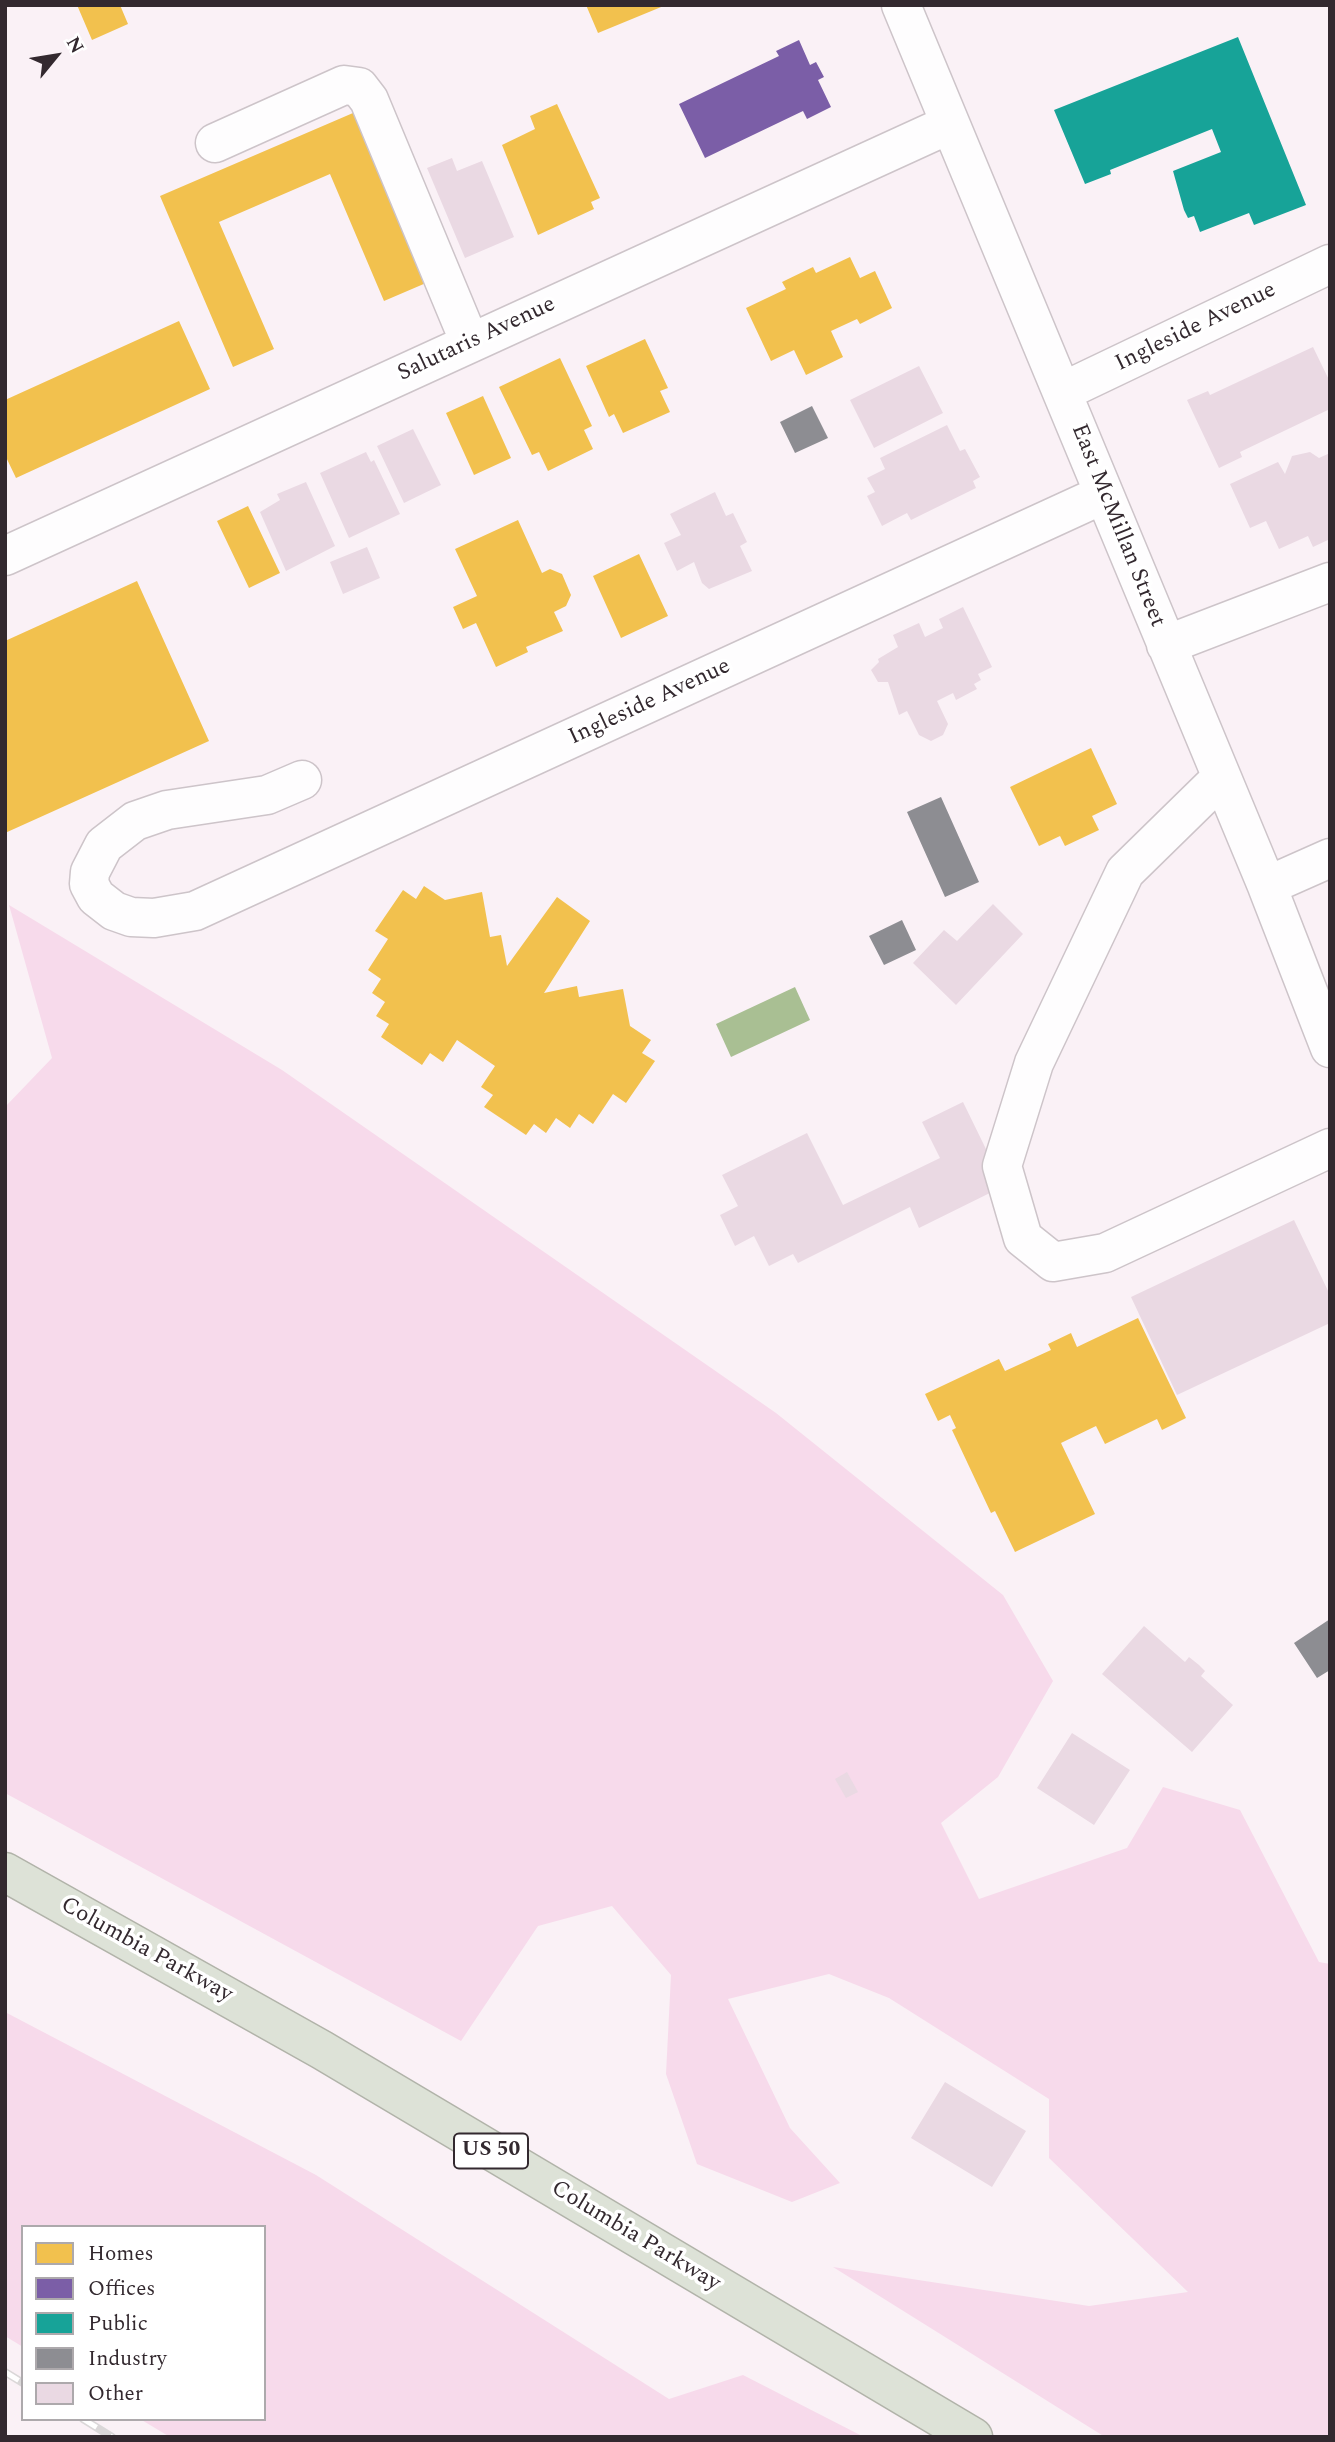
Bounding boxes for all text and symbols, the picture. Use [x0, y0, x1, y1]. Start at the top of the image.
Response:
north arrow [21, 21, 91, 91]
text: N [58, 31, 91, 59]
street label: Ingleside Avenue [1111, 277, 1281, 379]
street label: Salutaris Avenue [394, 291, 560, 389]
street label: East McMillan Street [1064, 420, 1170, 632]
street label: Ingleside Avenue [565, 653, 735, 753]
street label: Columbia Parkway [55, 1892, 237, 2010]
road number: US 50 [454, 2134, 528, 2168]
street label: Columbia Parkway [545, 2176, 725, 2298]
legend [21, 2225, 266, 2421]
text: Homes [88, 2238, 154, 2270]
text: Offices [88, 2273, 155, 2305]
text: Public [88, 2308, 148, 2340]
text: Industry [88, 2343, 167, 2375]
text: Other [88, 2378, 143, 2410]

